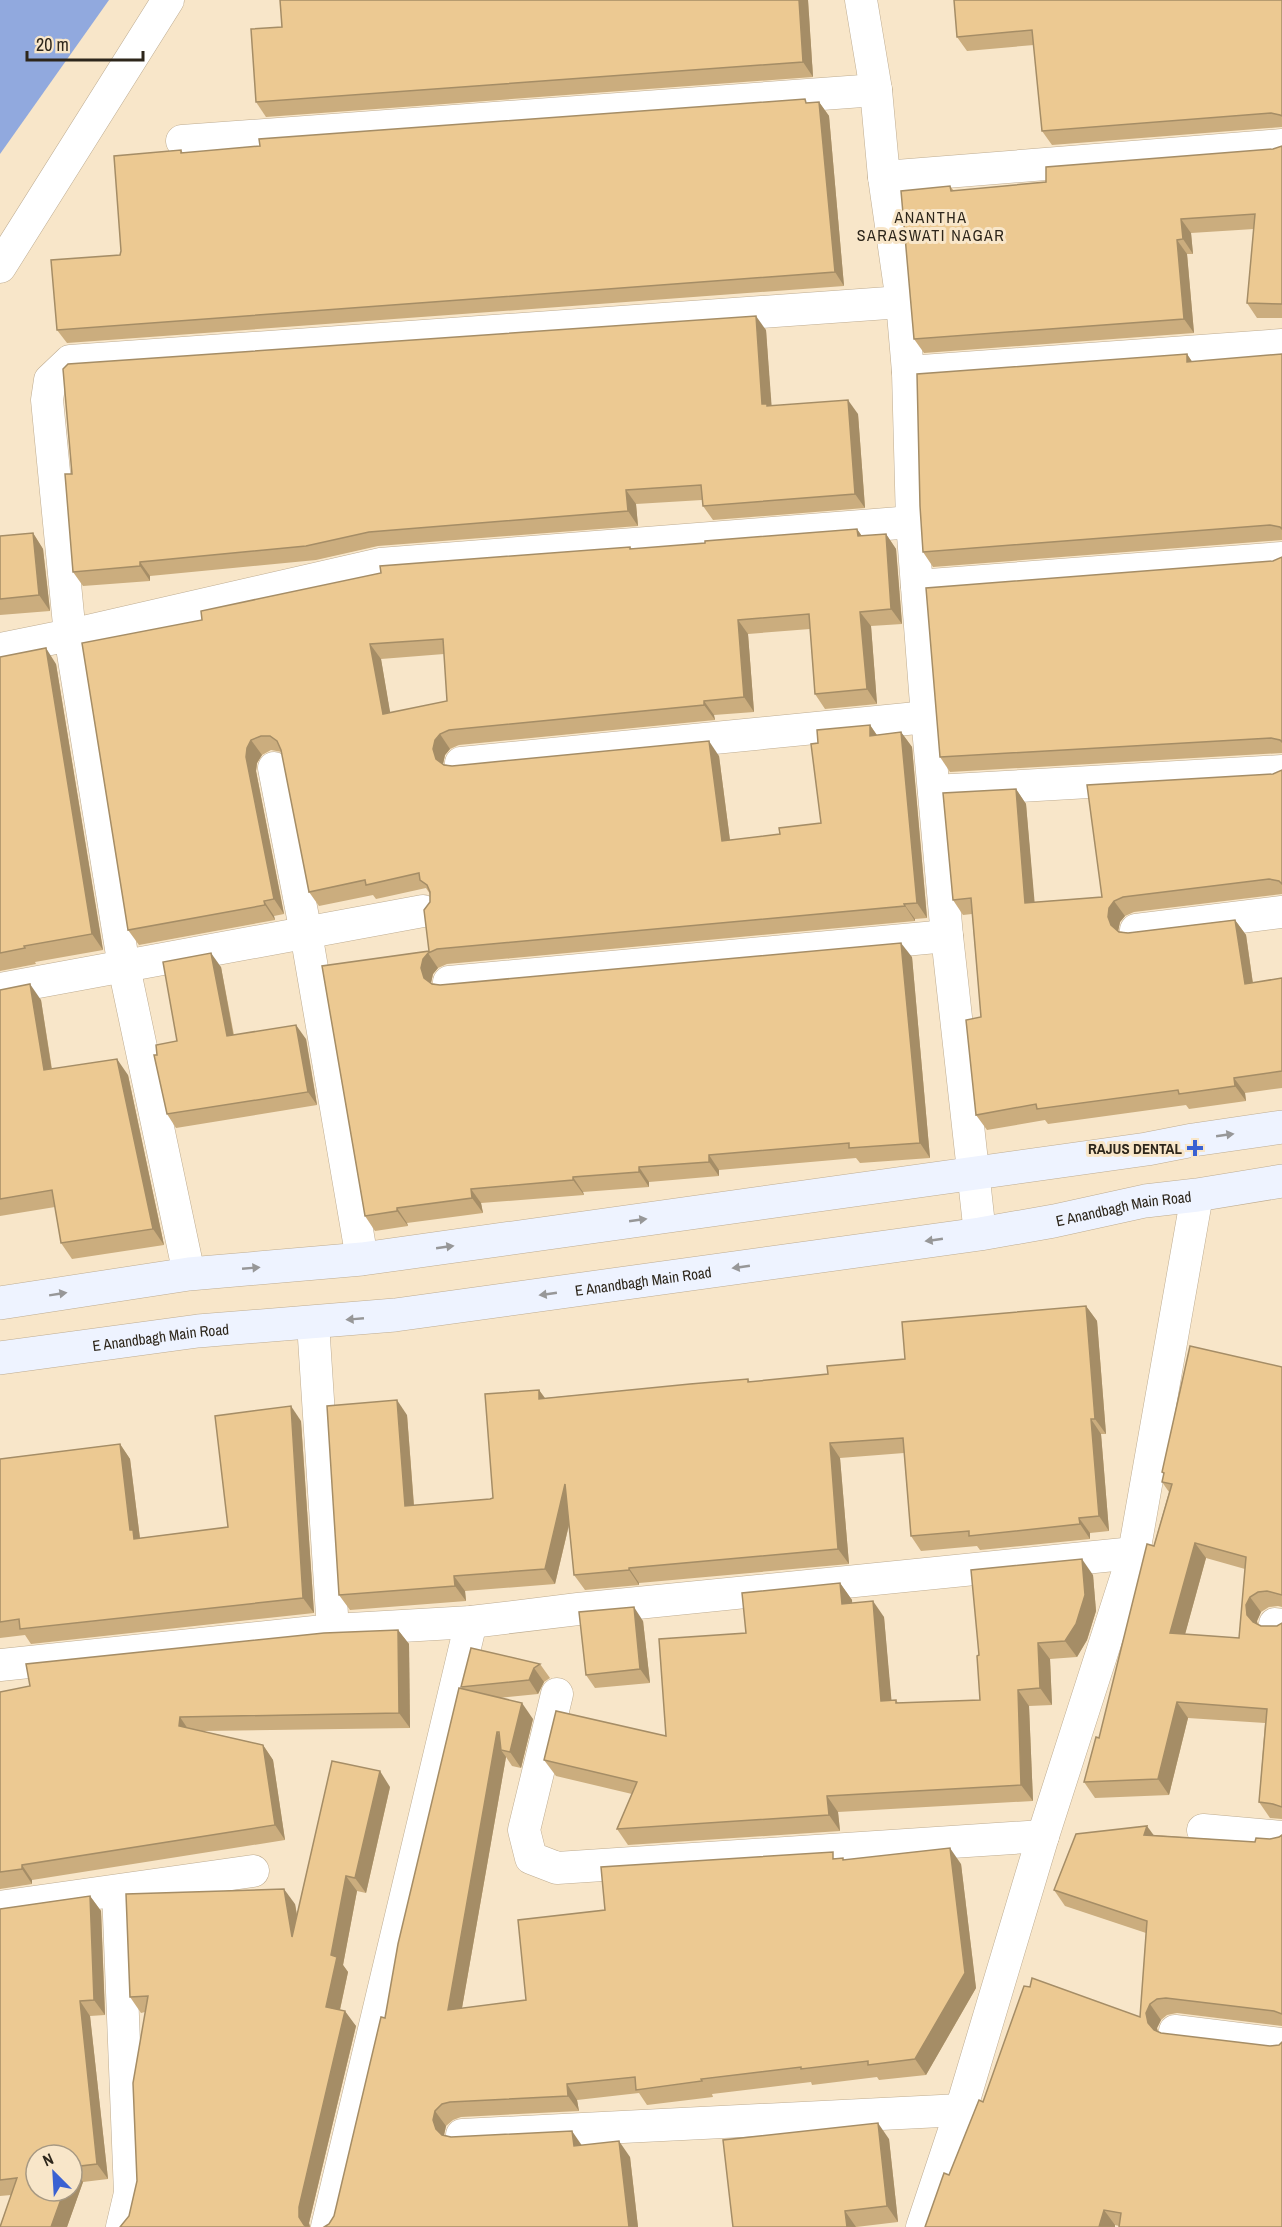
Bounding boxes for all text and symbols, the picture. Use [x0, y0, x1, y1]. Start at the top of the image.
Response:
scale bar [27, 24, 142, 62]
text: 20 m [36, 32, 69, 57]
district label: ANANTHA SARASWATI NAGAR [857, 206, 1005, 246]
one-way arrow [1216, 1131, 1235, 1140]
place label: RAJUS DENTAL [1088, 1138, 1182, 1159]
marker: RAJUS DENTAL [1186, 1139, 1204, 1157]
street label: E Anandbagh Main Road [1054, 1185, 1192, 1231]
one-way arrow [629, 1215, 648, 1224]
one-way arrow [925, 1235, 944, 1245]
one-way arrow [435, 1243, 454, 1252]
street label: E Anandbagh Main Road [574, 1261, 713, 1300]
one-way arrow [732, 1262, 751, 1271]
one-way arrow [242, 1264, 261, 1273]
one-way arrow [48, 1289, 67, 1298]
one-way arrow [539, 1289, 558, 1298]
one-way arrow [345, 1314, 364, 1324]
street label: E Anandbagh Main Road [91, 1318, 230, 1356]
north arrow [24, 2143, 84, 2203]
text: N [39, 2147, 57, 2171]

